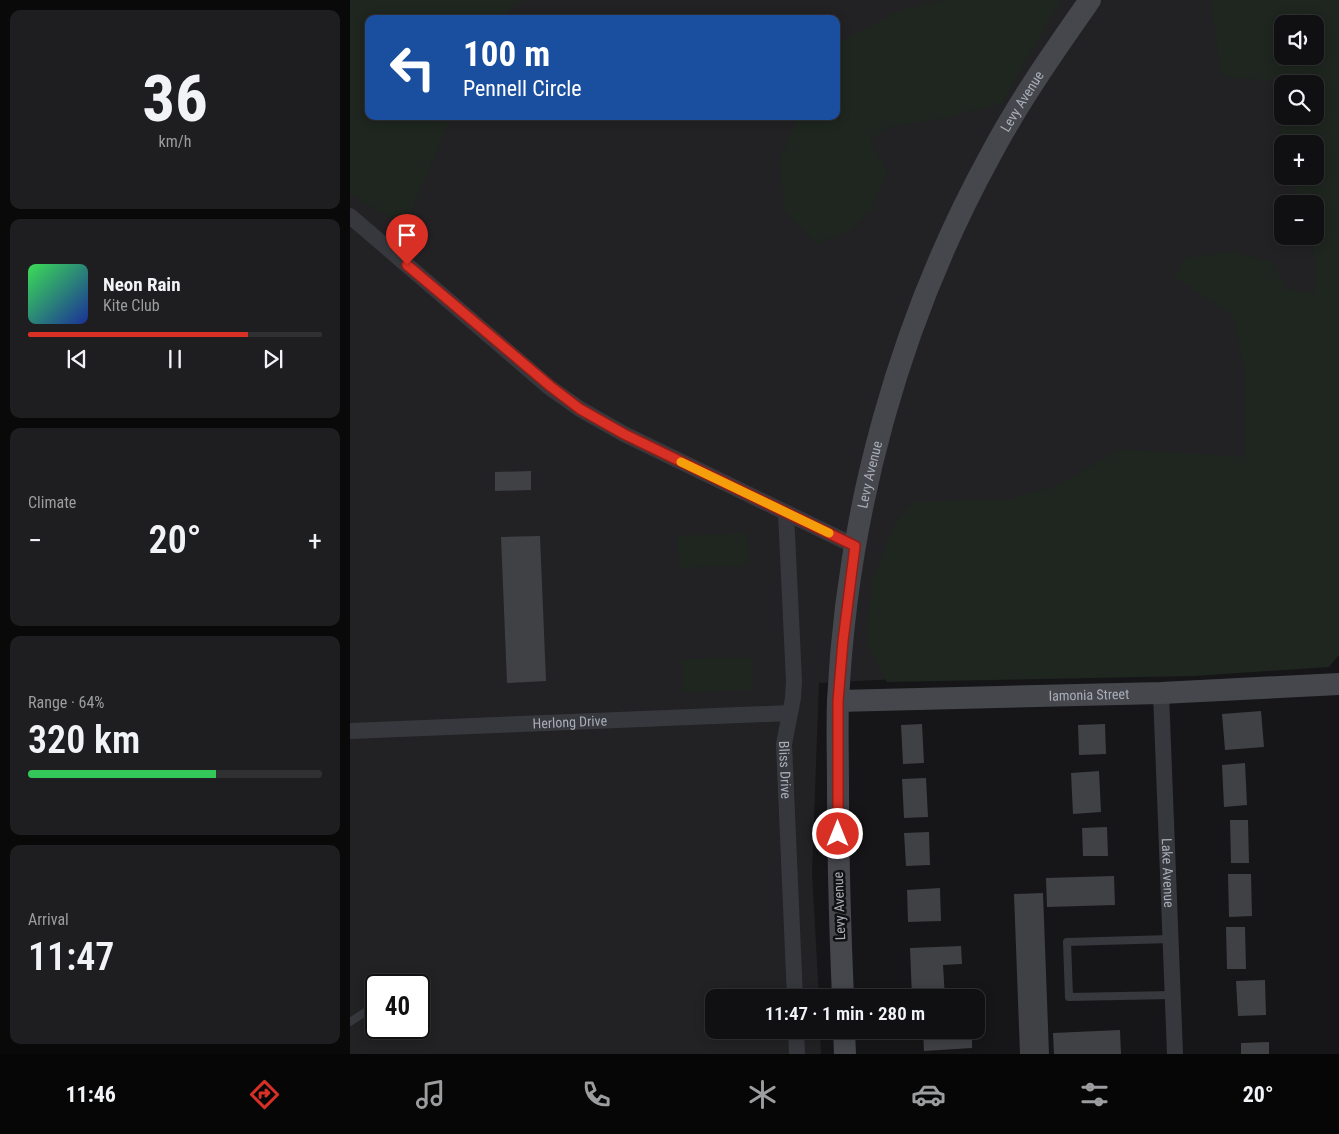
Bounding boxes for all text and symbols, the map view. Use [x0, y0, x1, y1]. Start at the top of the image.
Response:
map controls [1274, 15, 1324, 245]
button: sound [1274, 15, 1324, 65]
text: 100 m [463, 34, 550, 75]
icon: left [380, 35, 445, 100]
text: 36 [142, 61, 208, 137]
street label: Levy Avenue [997, 68, 1047, 135]
button: search [1274, 75, 1324, 125]
text: Pennell Circle [463, 76, 582, 101]
text: km/h [159, 132, 191, 151]
button: + [1274, 135, 1324, 185]
button: − [1274, 195, 1324, 245]
pin [386, 214, 428, 265]
icon: arrive [393, 221, 421, 249]
text: Neon Rain [103, 273, 181, 296]
text: Kite Club [103, 296, 160, 315]
icon: previous [63, 345, 91, 373]
icon: pause [161, 345, 189, 373]
icon: next [259, 345, 287, 373]
street label: Levy Avenue [854, 439, 885, 510]
text: Climate [28, 493, 76, 512]
text: 20° [149, 518, 201, 562]
text: − [28, 524, 42, 557]
text: + [308, 524, 322, 557]
street label: Iamonia Street [1048, 686, 1129, 704]
text: Range · 64% [28, 693, 104, 712]
street label: Herlong Drive [532, 712, 608, 732]
text: 320 km [28, 718, 140, 762]
street label: Bliss Drive [776, 741, 794, 800]
position arrow [811, 807, 863, 859]
street label: Lake Avenue [1159, 838, 1177, 908]
street label: Levy Avenue [830, 871, 848, 940]
text: Arrival [28, 910, 69, 929]
text: 11:47 [28, 935, 114, 979]
speed limit sign: 40 [365, 974, 430, 1039]
text: 11:47 · 1 min · 280 m [765, 1002, 925, 1025]
icon: directions [247, 1077, 282, 1112]
icon: music [413, 1077, 448, 1112]
icon: phone [579, 1077, 614, 1112]
icon: climate [745, 1077, 780, 1112]
icon: car [911, 1077, 946, 1112]
icon: filters [1077, 1077, 1112, 1112]
text: 11:46 [65, 1082, 116, 1107]
text: 20° [1243, 1082, 1273, 1107]

